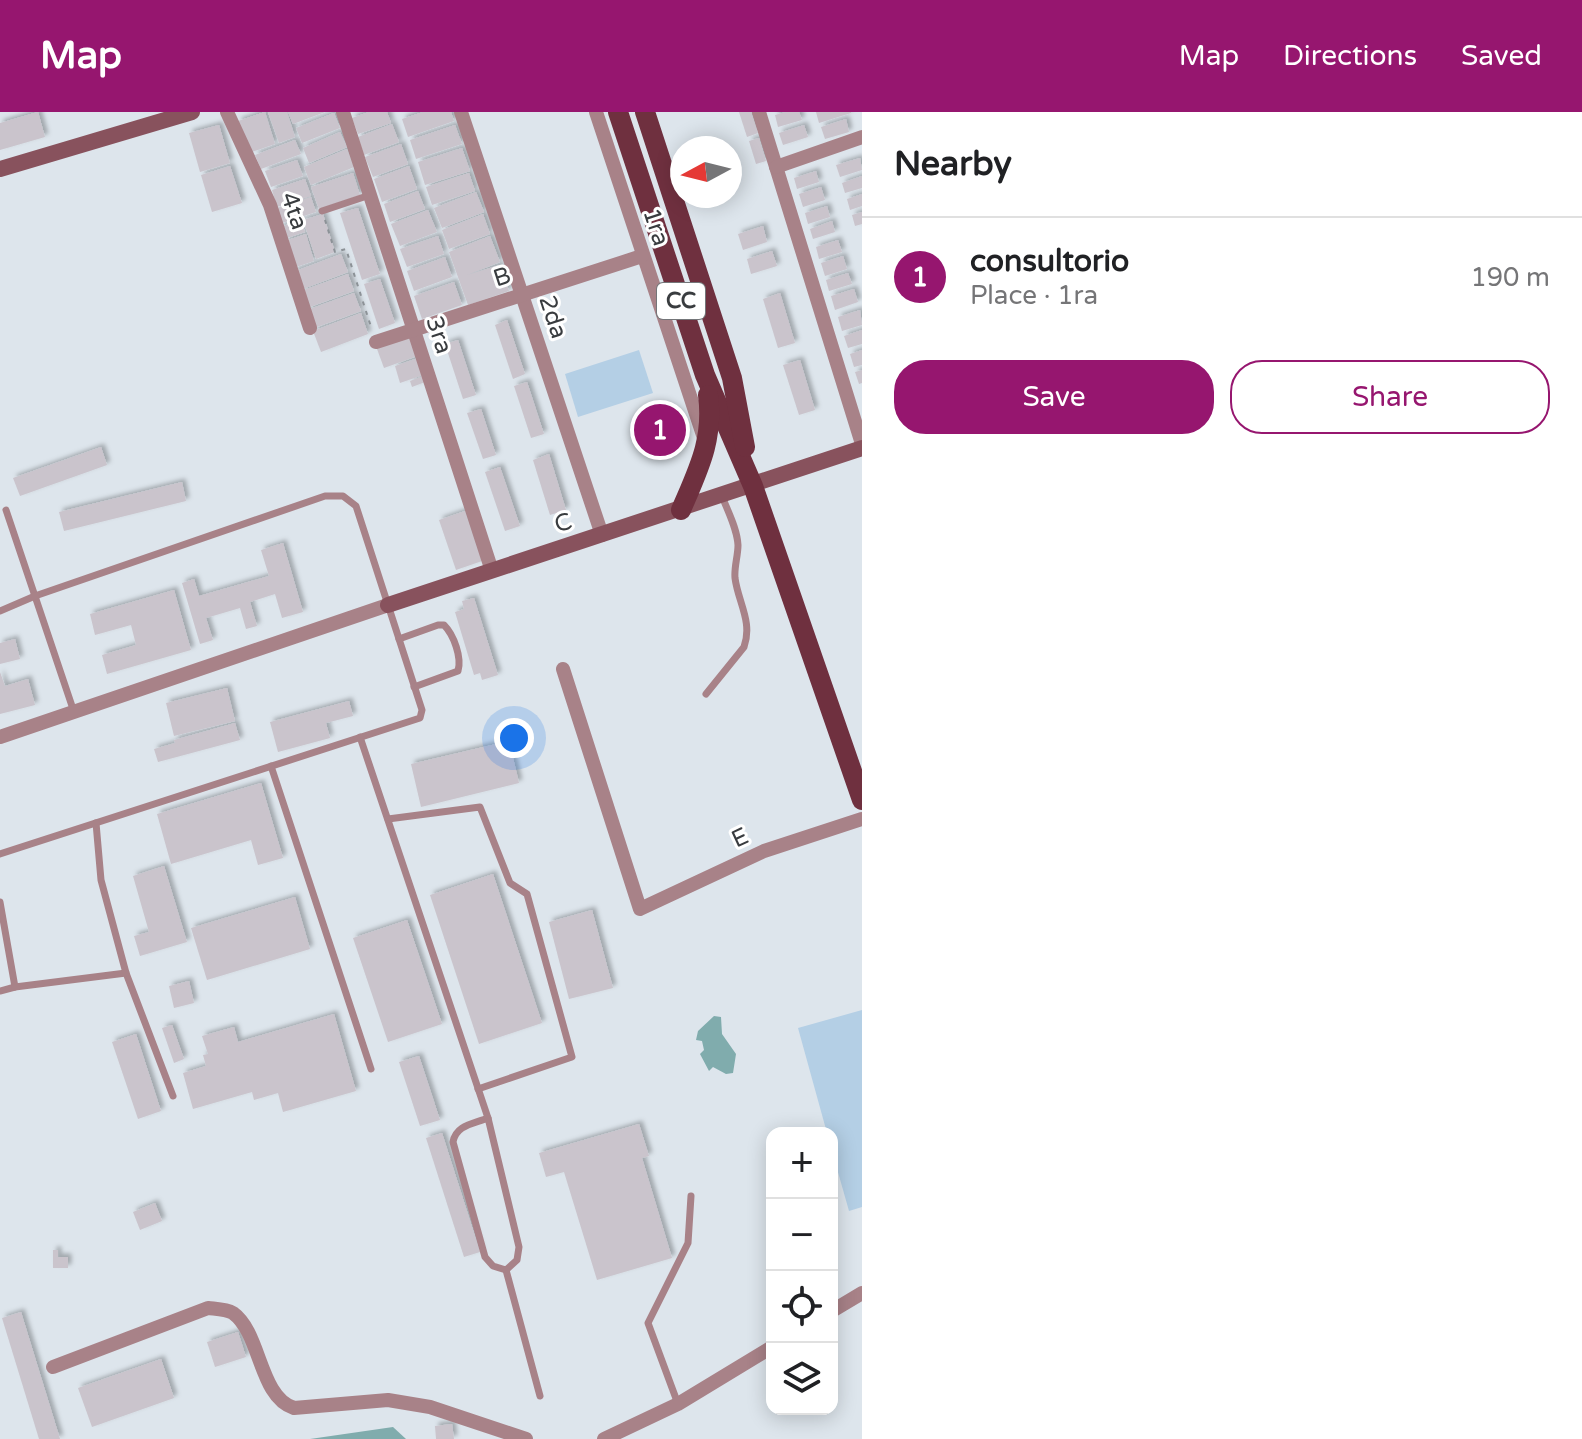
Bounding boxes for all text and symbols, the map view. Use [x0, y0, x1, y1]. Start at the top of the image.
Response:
text: Map [40, 33, 122, 79]
text: Map [1179, 39, 1239, 73]
text: Directions [1283, 39, 1417, 73]
text: Saved [1461, 39, 1542, 73]
north arrow [670, 136, 742, 208]
text: Nearby [894, 144, 1012, 185]
street label: 4ta [274, 188, 314, 234]
street label: 1ra [636, 205, 676, 249]
text: consultorio [970, 243, 1129, 280]
street label: B [490, 261, 514, 293]
text: 1 [912, 262, 928, 293]
text: 190 m [1470, 262, 1550, 293]
text: Place · 1ra [970, 280, 1098, 311]
road number: CC [657, 283, 705, 319]
street label: 2da [532, 292, 574, 342]
street label: 3ra [419, 313, 459, 357]
button: Save [894, 360, 1214, 434]
button: Share [1230, 360, 1550, 434]
pin: 1 [634, 400, 686, 460]
street label: C [551, 507, 575, 539]
your location [494, 718, 534, 758]
street label: E [727, 822, 753, 854]
map controls [766, 1127, 838, 1415]
button: + [766, 1127, 838, 1199]
button: − [766, 1199, 838, 1271]
button: locate [766, 1271, 838, 1343]
button: layers [766, 1343, 838, 1415]

